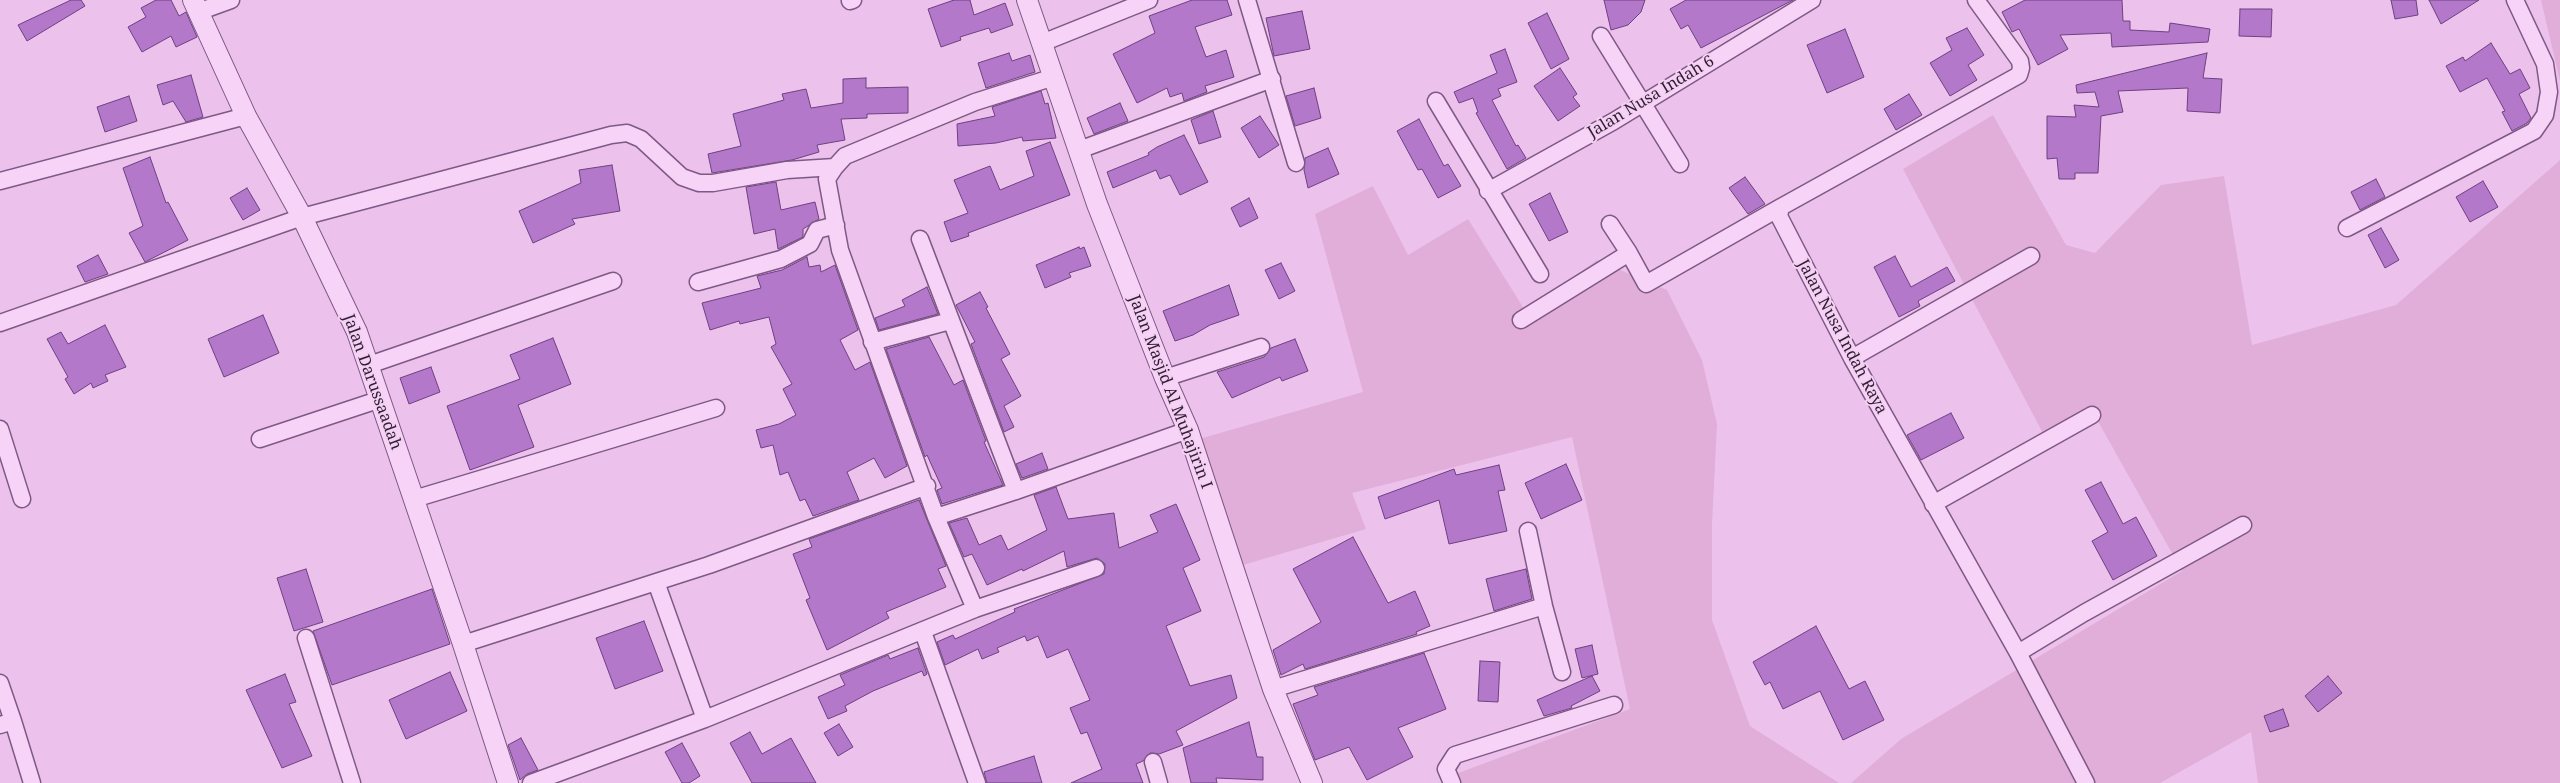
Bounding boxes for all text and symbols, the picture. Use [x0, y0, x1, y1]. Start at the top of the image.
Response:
street label: Jalan Nusa Indah 6 [1584, 52, 1718, 142]
street label: Jalan Nusa Indah Raya [1793, 256, 1891, 418]
street label: Jalan Masjid Al Muhajirin I [1124, 292, 1216, 492]
street label: Jalan Darussaadah [339, 312, 405, 452]

